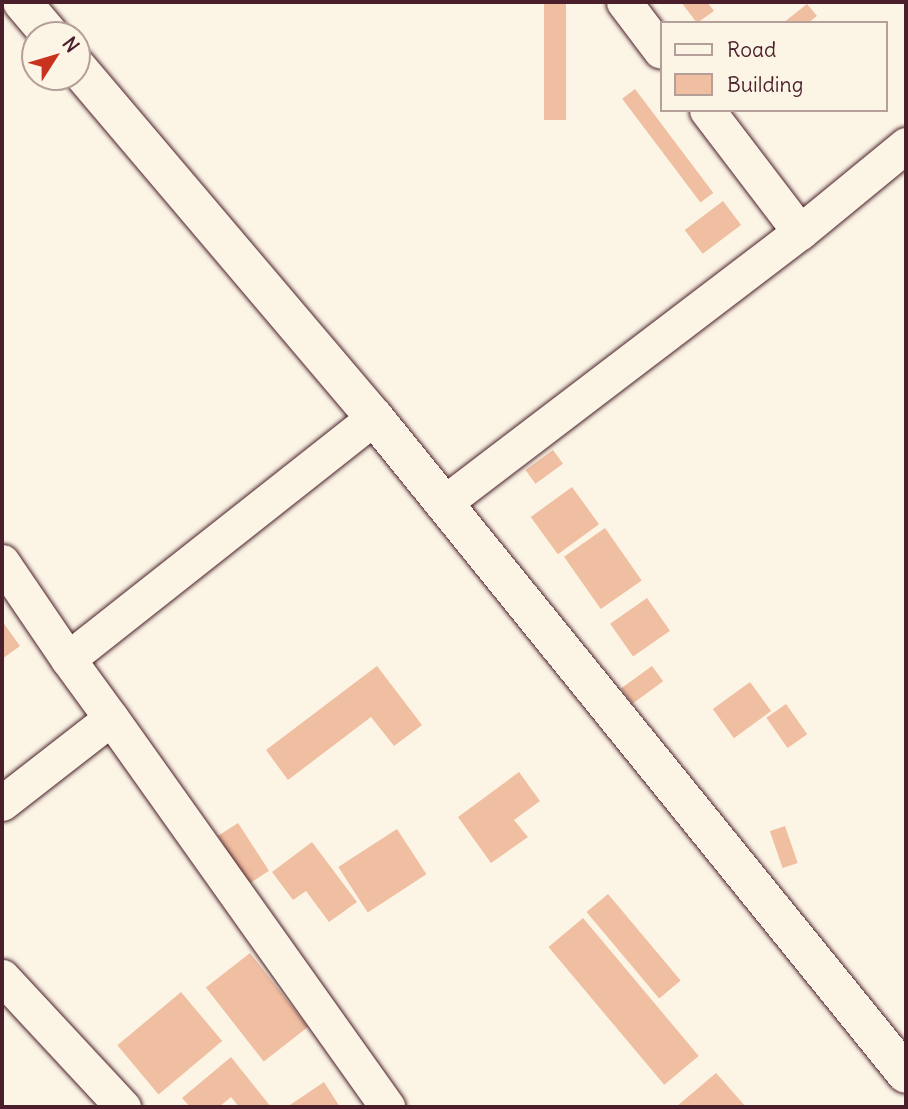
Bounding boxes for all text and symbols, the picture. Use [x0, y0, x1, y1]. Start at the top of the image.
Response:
north arrow [21, 21, 91, 91]
legend [660, 21, 887, 112]
text: N [58, 32, 85, 57]
text: Road [727, 36, 776, 63]
text: Building [727, 71, 803, 98]

